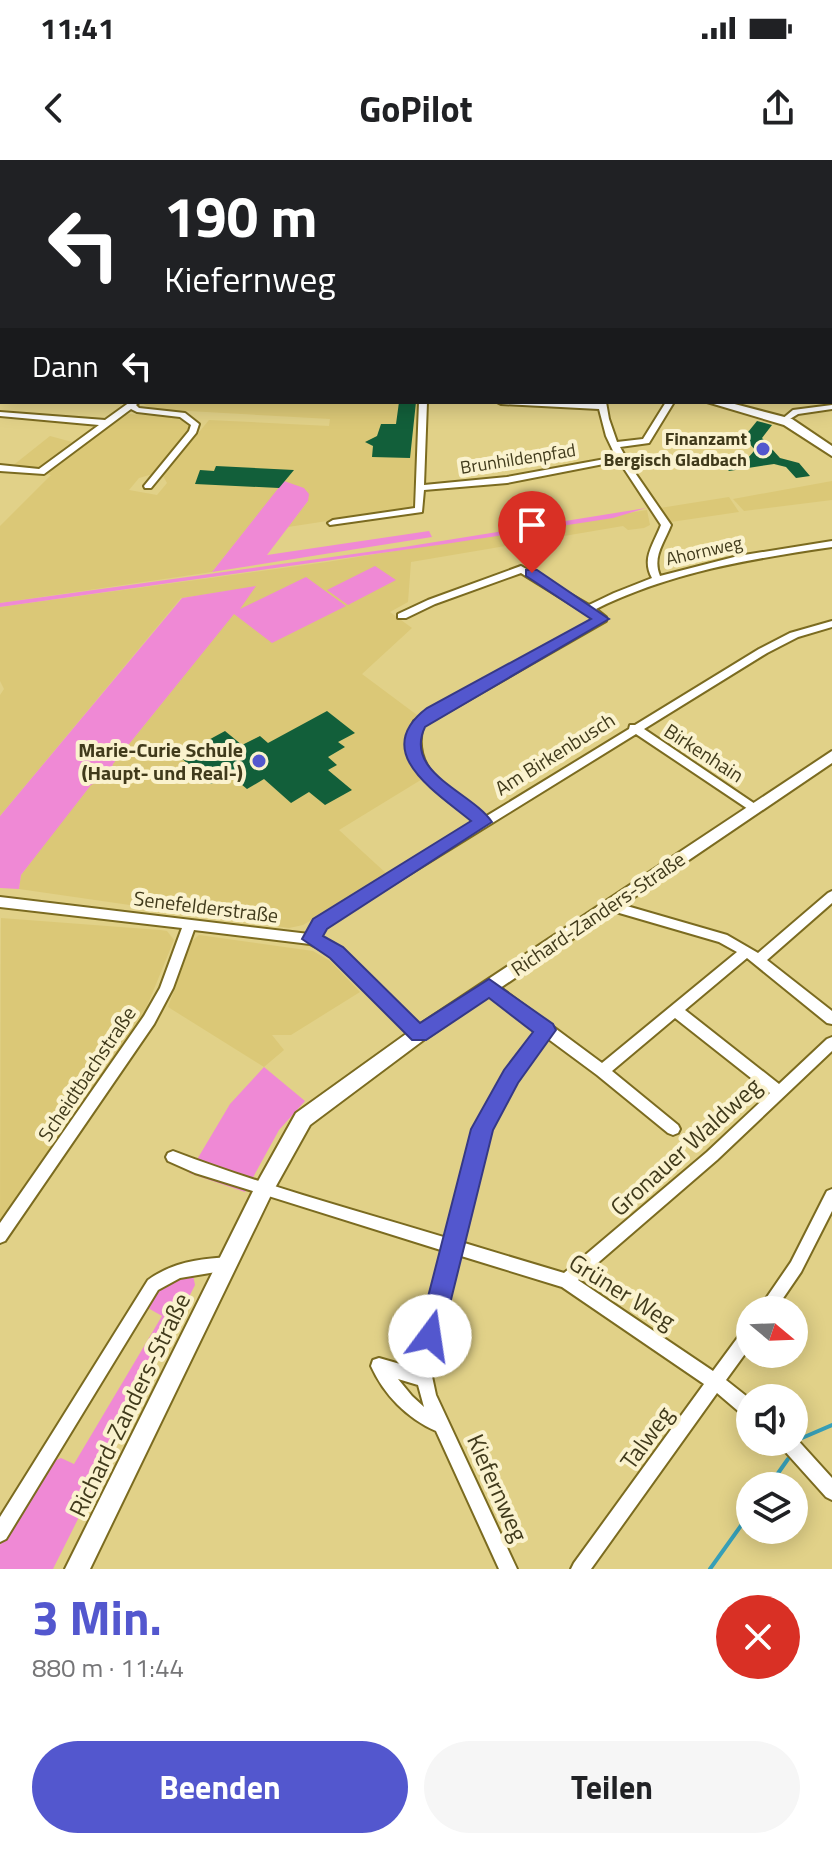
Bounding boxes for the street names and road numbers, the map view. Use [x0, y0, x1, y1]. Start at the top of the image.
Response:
street label: Brunhildenpfad [458, 436, 578, 481]
street label: Ahornweg [663, 529, 745, 572]
street label: Am Birkenbusch [489, 704, 621, 803]
street label: Birkenhain [658, 715, 750, 790]
street label: Richard-Zanders-Straße [504, 844, 691, 984]
street label: Senefelderstraße [132, 882, 280, 931]
street label: Scheidtbachstraße [30, 1000, 143, 1148]
street label: Gronauer Waldweg [602, 1068, 769, 1224]
street label: Grüner Weg [562, 1244, 683, 1338]
street label: Richard-Zanders-Straße [59, 1287, 199, 1523]
street label: Talweg [611, 1398, 682, 1477]
street label: Kiefernweg [458, 1428, 538, 1547]

